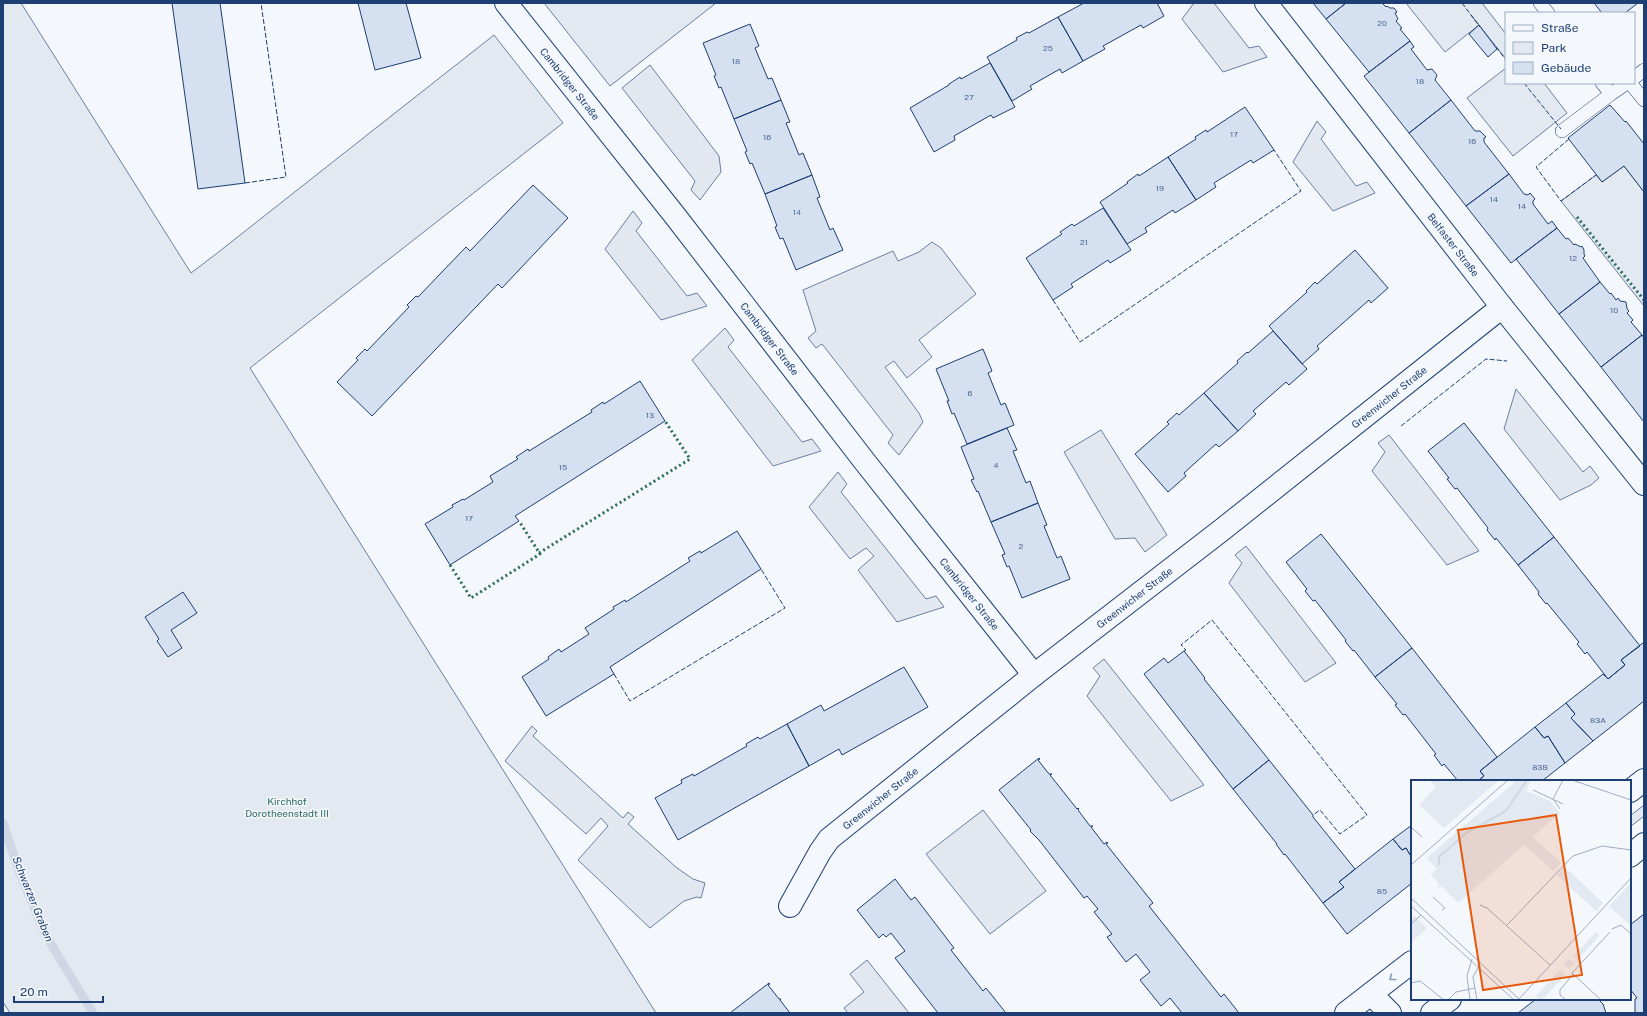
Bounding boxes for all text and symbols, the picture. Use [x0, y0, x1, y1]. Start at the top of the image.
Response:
legend [1505, 12, 1635, 84]
house number: 20 [1377, 18, 1387, 28]
text: Straße [1541, 21, 1579, 35]
text: Park [1541, 41, 1567, 55]
house number: 25 [1043, 43, 1053, 53]
street label: Cambridger Straße [538, 45, 603, 122]
house number: 18 [732, 56, 740, 66]
text: Gebäude [1541, 61, 1591, 75]
house number: 18 [1416, 76, 1424, 86]
house number: 27 [964, 92, 974, 102]
house number: 17 [1230, 129, 1238, 139]
house number: 16 [763, 132, 771, 142]
house number: 16 [1468, 136, 1476, 146]
house number: 19 [1156, 183, 1164, 193]
house number: 14 [1490, 194, 1498, 204]
house number: 14 [1518, 201, 1526, 211]
house number: 14 [793, 207, 801, 217]
street label: Belfaster Straße [1425, 211, 1482, 279]
house number: 21 [1080, 237, 1088, 247]
house number: 12 [1569, 253, 1577, 263]
street label: Cambridger Straße [738, 300, 802, 378]
house number: 10 [1610, 305, 1618, 315]
street label: Greenwicher Straße [1349, 363, 1429, 431]
house number: 6 [968, 388, 973, 398]
house number: 13 [646, 410, 654, 420]
house number: 4 [993, 460, 999, 470]
house number: 15 [559, 462, 567, 472]
house number: 17 [465, 513, 473, 523]
house number: 2 [1019, 541, 1024, 551]
street label: Cambridger Straße [937, 555, 1002, 633]
street label: Greenwicher Straße [1094, 564, 1175, 631]
house number: 83A [1590, 715, 1606, 725]
house number: 83B [1532, 762, 1548, 772]
street label: Greenwicher Straße [840, 764, 920, 832]
inset map [1411, 780, 1631, 1000]
park label: Kirchhof Dorotheenstadt III [245, 795, 329, 819]
water label: Schwarzer Graben [10, 855, 56, 943]
house number: 85 [1377, 886, 1387, 896]
one-way arrow [1389, 973, 1396, 980]
scale bar [14, 978, 103, 1004]
text: 20 m [20, 985, 48, 999]

